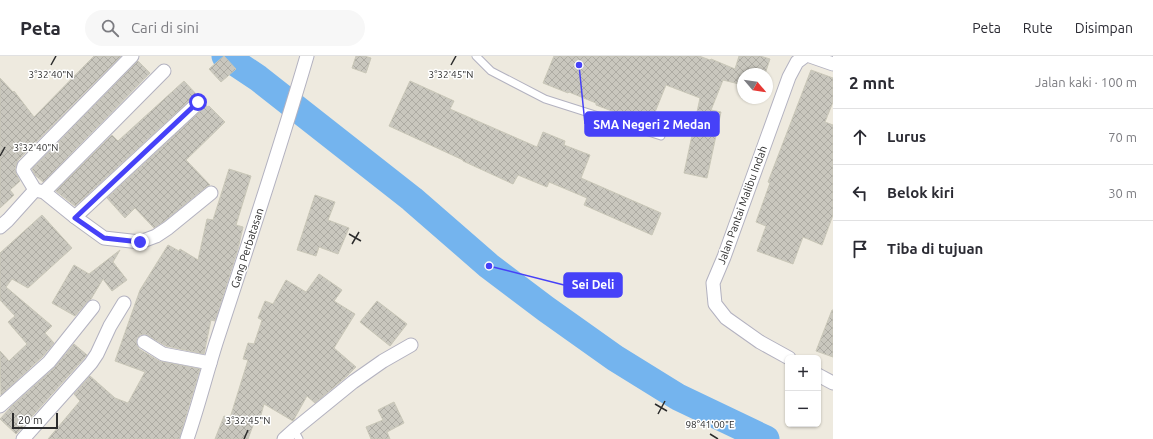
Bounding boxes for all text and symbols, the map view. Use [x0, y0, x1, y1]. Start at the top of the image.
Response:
search box [85, 10, 365, 46]
text: Peta [20, 17, 61, 39]
icon: search [99, 17, 121, 39]
text: Cari di sini [131, 19, 199, 36]
text: Peta [972, 20, 1001, 36]
text: Rute [1023, 20, 1053, 36]
text: Disimpan [1075, 20, 1133, 36]
north arrow [737, 68, 773, 104]
text: 3°32'40"N [29, 69, 73, 80]
text: 3°32'45"N [429, 69, 473, 80]
text: 2 mnt [849, 73, 895, 92]
text: Jalan kaki · 100 m [1035, 75, 1137, 89]
route start [189, 93, 207, 111]
callout: SMA Negeri 2 Medan [585, 112, 719, 136]
text: SMA Negeri 2 Medan [593, 118, 711, 131]
icon: ahead [849, 126, 871, 148]
text: Lurus [887, 128, 926, 145]
text: 70 m [1108, 130, 1137, 144]
text: 3°32'40"N [14, 142, 58, 153]
street label: Jalan Pantai Malibu Indah [715, 144, 769, 266]
icon: left [849, 182, 871, 204]
text: Belok kiri [887, 184, 954, 201]
text: 30 m [1108, 186, 1137, 200]
street label: Gang Perbatasan [228, 206, 266, 290]
route end [131, 233, 149, 251]
icon: arrive [849, 238, 871, 260]
text: Tiba di tujuan [887, 240, 983, 257]
callout: Sei Deli [564, 273, 622, 297]
text: Sei Deli [572, 278, 614, 291]
map controls [785, 355, 821, 427]
button: + [785, 355, 821, 391]
button: − [785, 391, 821, 427]
scale bar [12, 411, 58, 430]
text: 20 m [18, 414, 42, 426]
text: 3°32'45"N [226, 415, 270, 426]
text: 98°41'00"E [685, 419, 735, 430]

